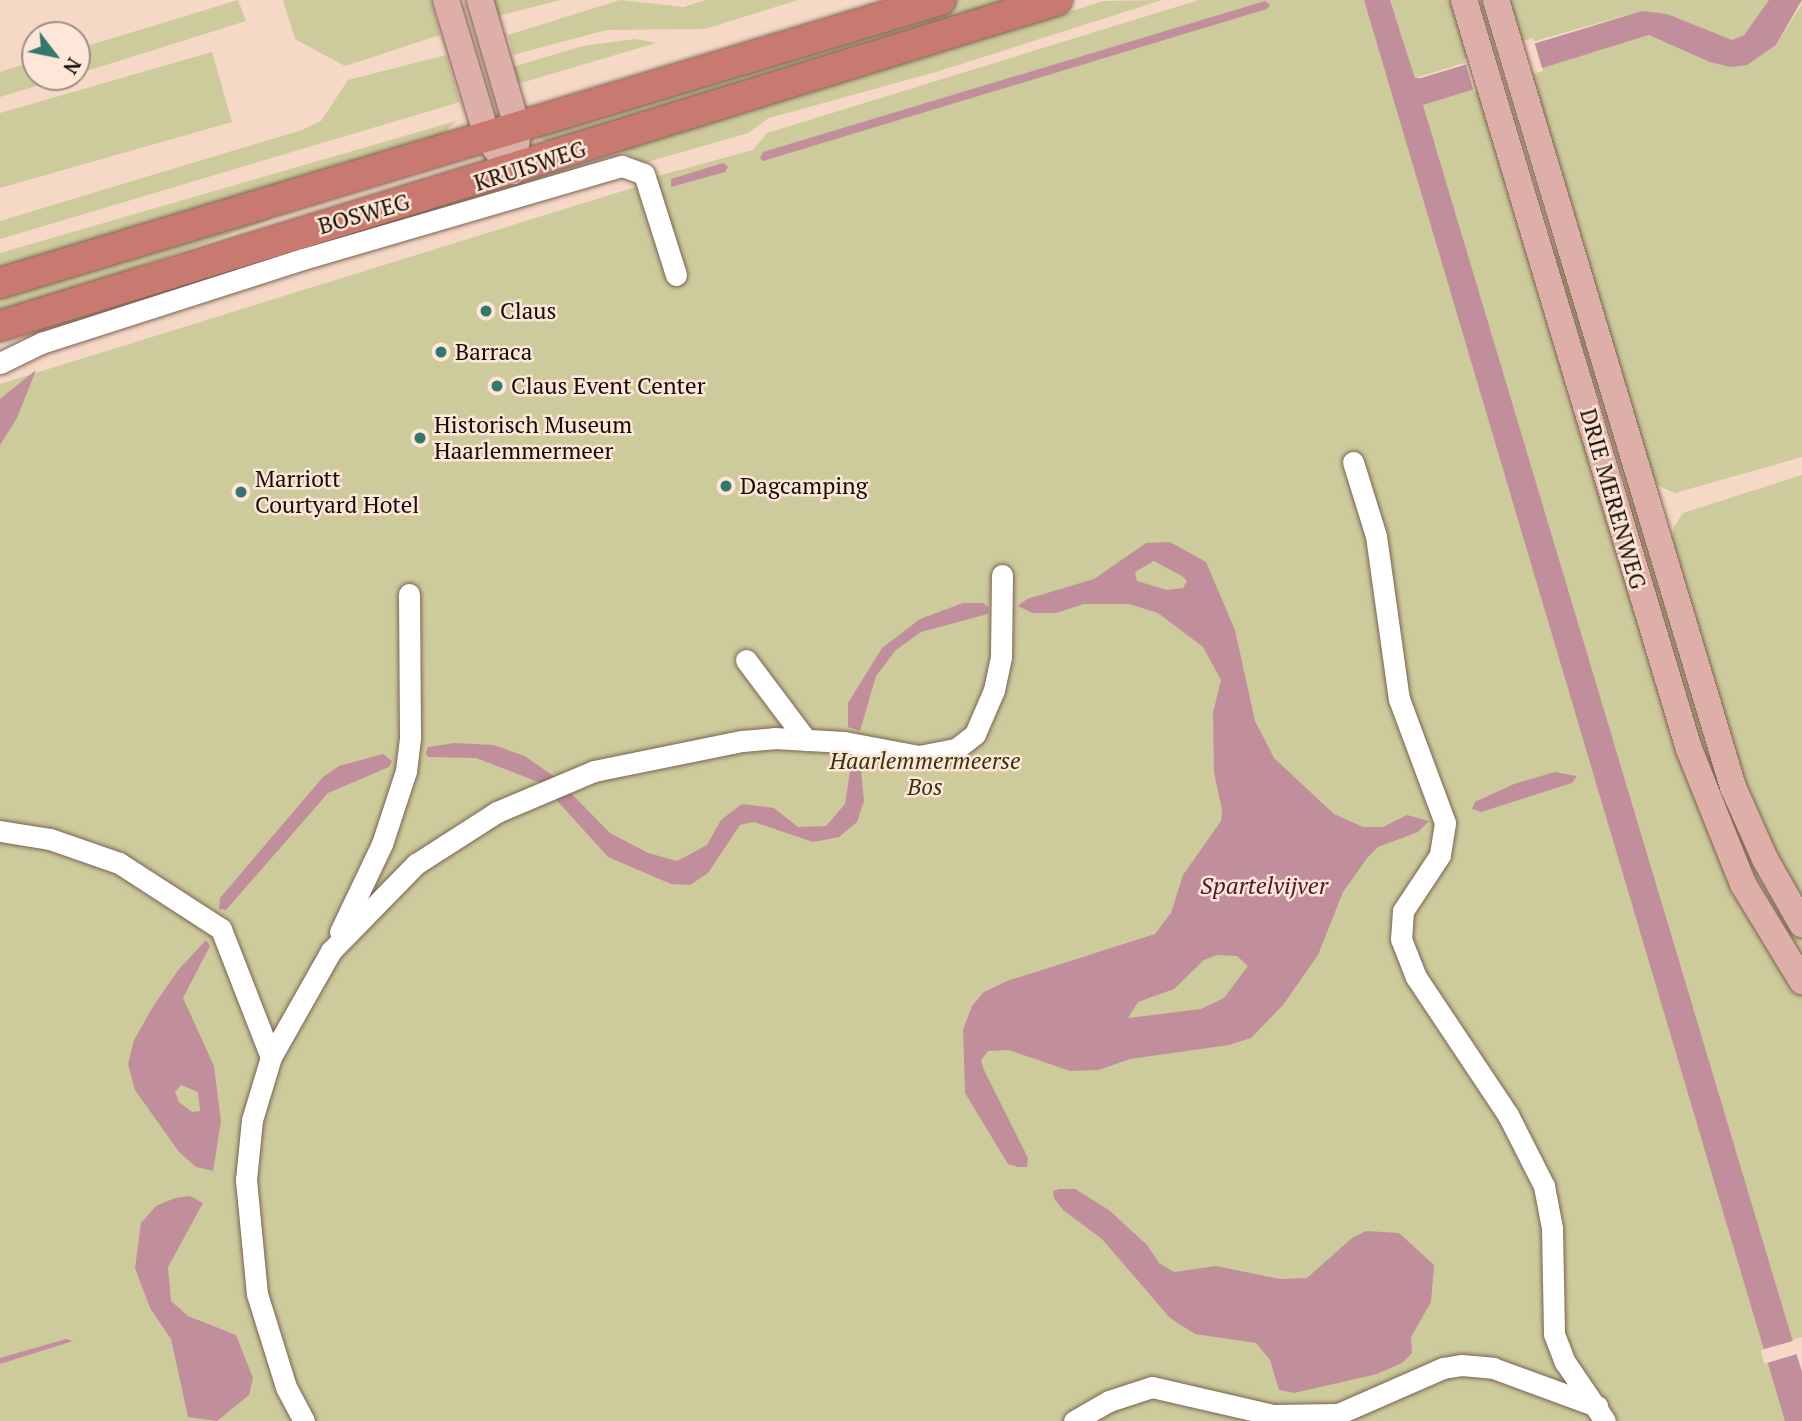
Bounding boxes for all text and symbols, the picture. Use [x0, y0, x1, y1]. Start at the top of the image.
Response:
north arrow [21, 21, 91, 91]
text: N [58, 54, 87, 79]
street label: KRUISWEG [471, 135, 589, 197]
street label: BOSWEG [315, 188, 413, 240]
place label: Claus [500, 297, 557, 325]
marker: Claus [478, 303, 494, 319]
place label: Barraca [455, 338, 532, 366]
marker: Barraca [433, 344, 449, 360]
place label: Claus Event Center [511, 372, 706, 400]
marker: Claus Event Center [489, 378, 505, 394]
street label: DRIE MERENWEG [1574, 405, 1652, 593]
place label: Historisch Museum Haarlemmermeer [434, 411, 632, 465]
marker: Historisch Museum Haarlemmermeer [412, 430, 428, 446]
place label: Marriott Courtyard Hotel [255, 465, 419, 519]
place label: Dagcamping [740, 472, 868, 500]
marker: Dagcamping [718, 478, 734, 494]
marker: Marriott Courtyard Hotel [233, 484, 249, 500]
park label: Haarlemmermeerse Bos [829, 747, 1021, 801]
water label: Spartelvijver [1200, 872, 1328, 900]

